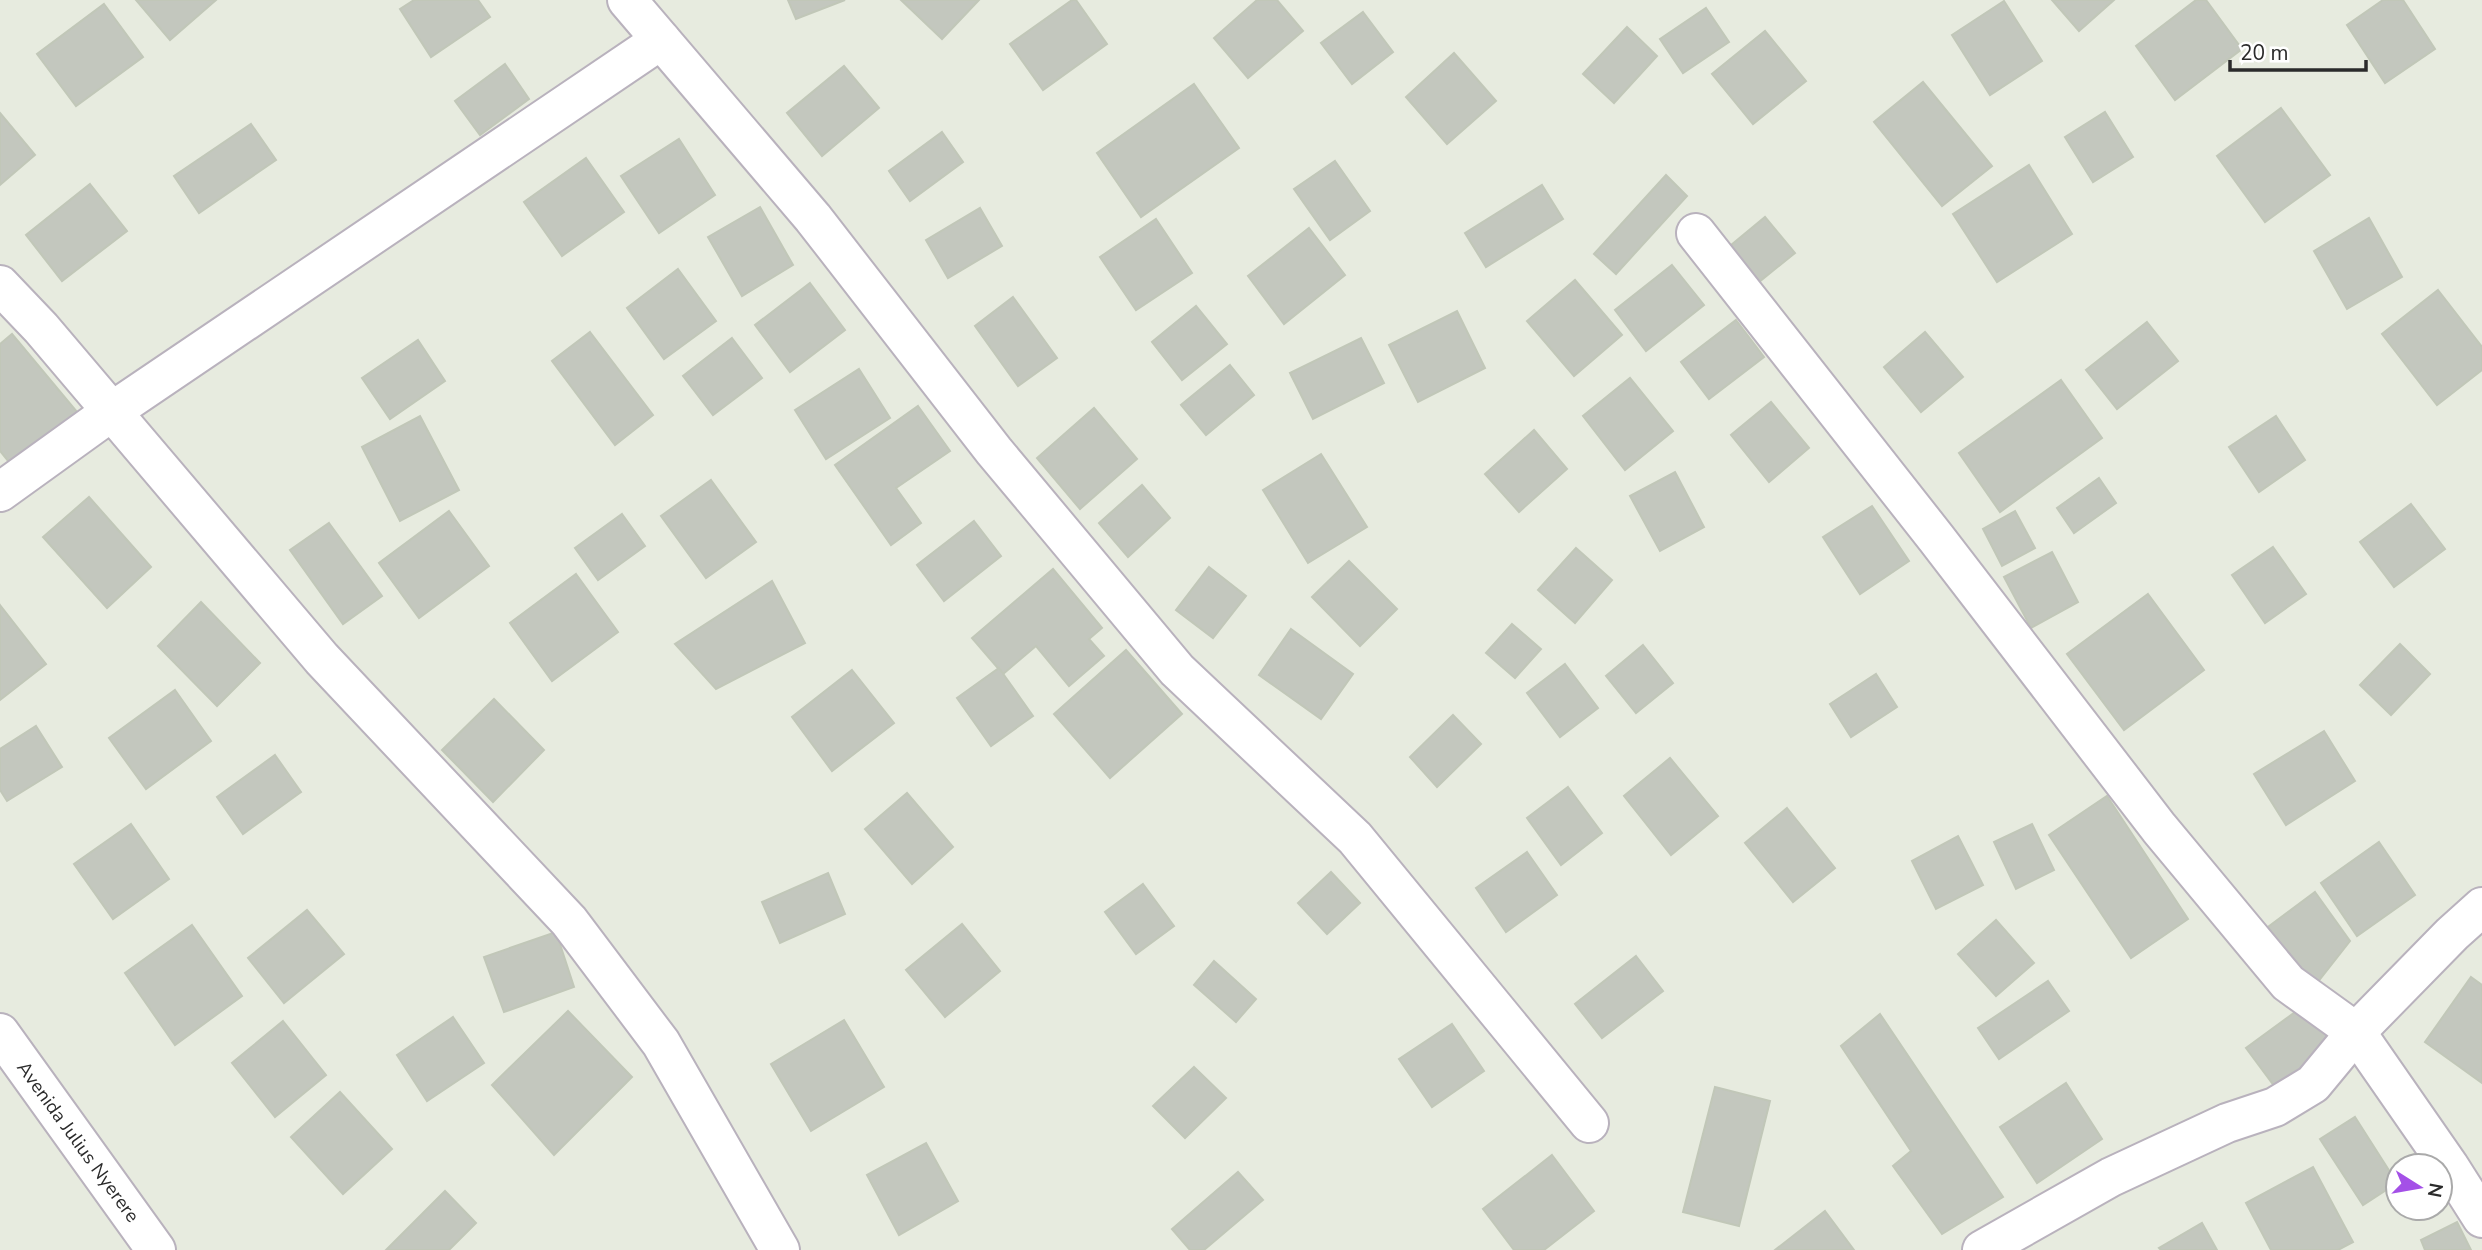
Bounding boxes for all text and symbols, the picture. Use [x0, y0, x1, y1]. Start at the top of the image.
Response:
scale bar [2230, 28, 2366, 72]
text: 20 m [2240, 39, 2289, 67]
street label: Avenida Julius Nyerere [11, 1056, 145, 1228]
north arrow [2384, 1152, 2454, 1222]
text: N [2421, 1181, 2449, 1200]

